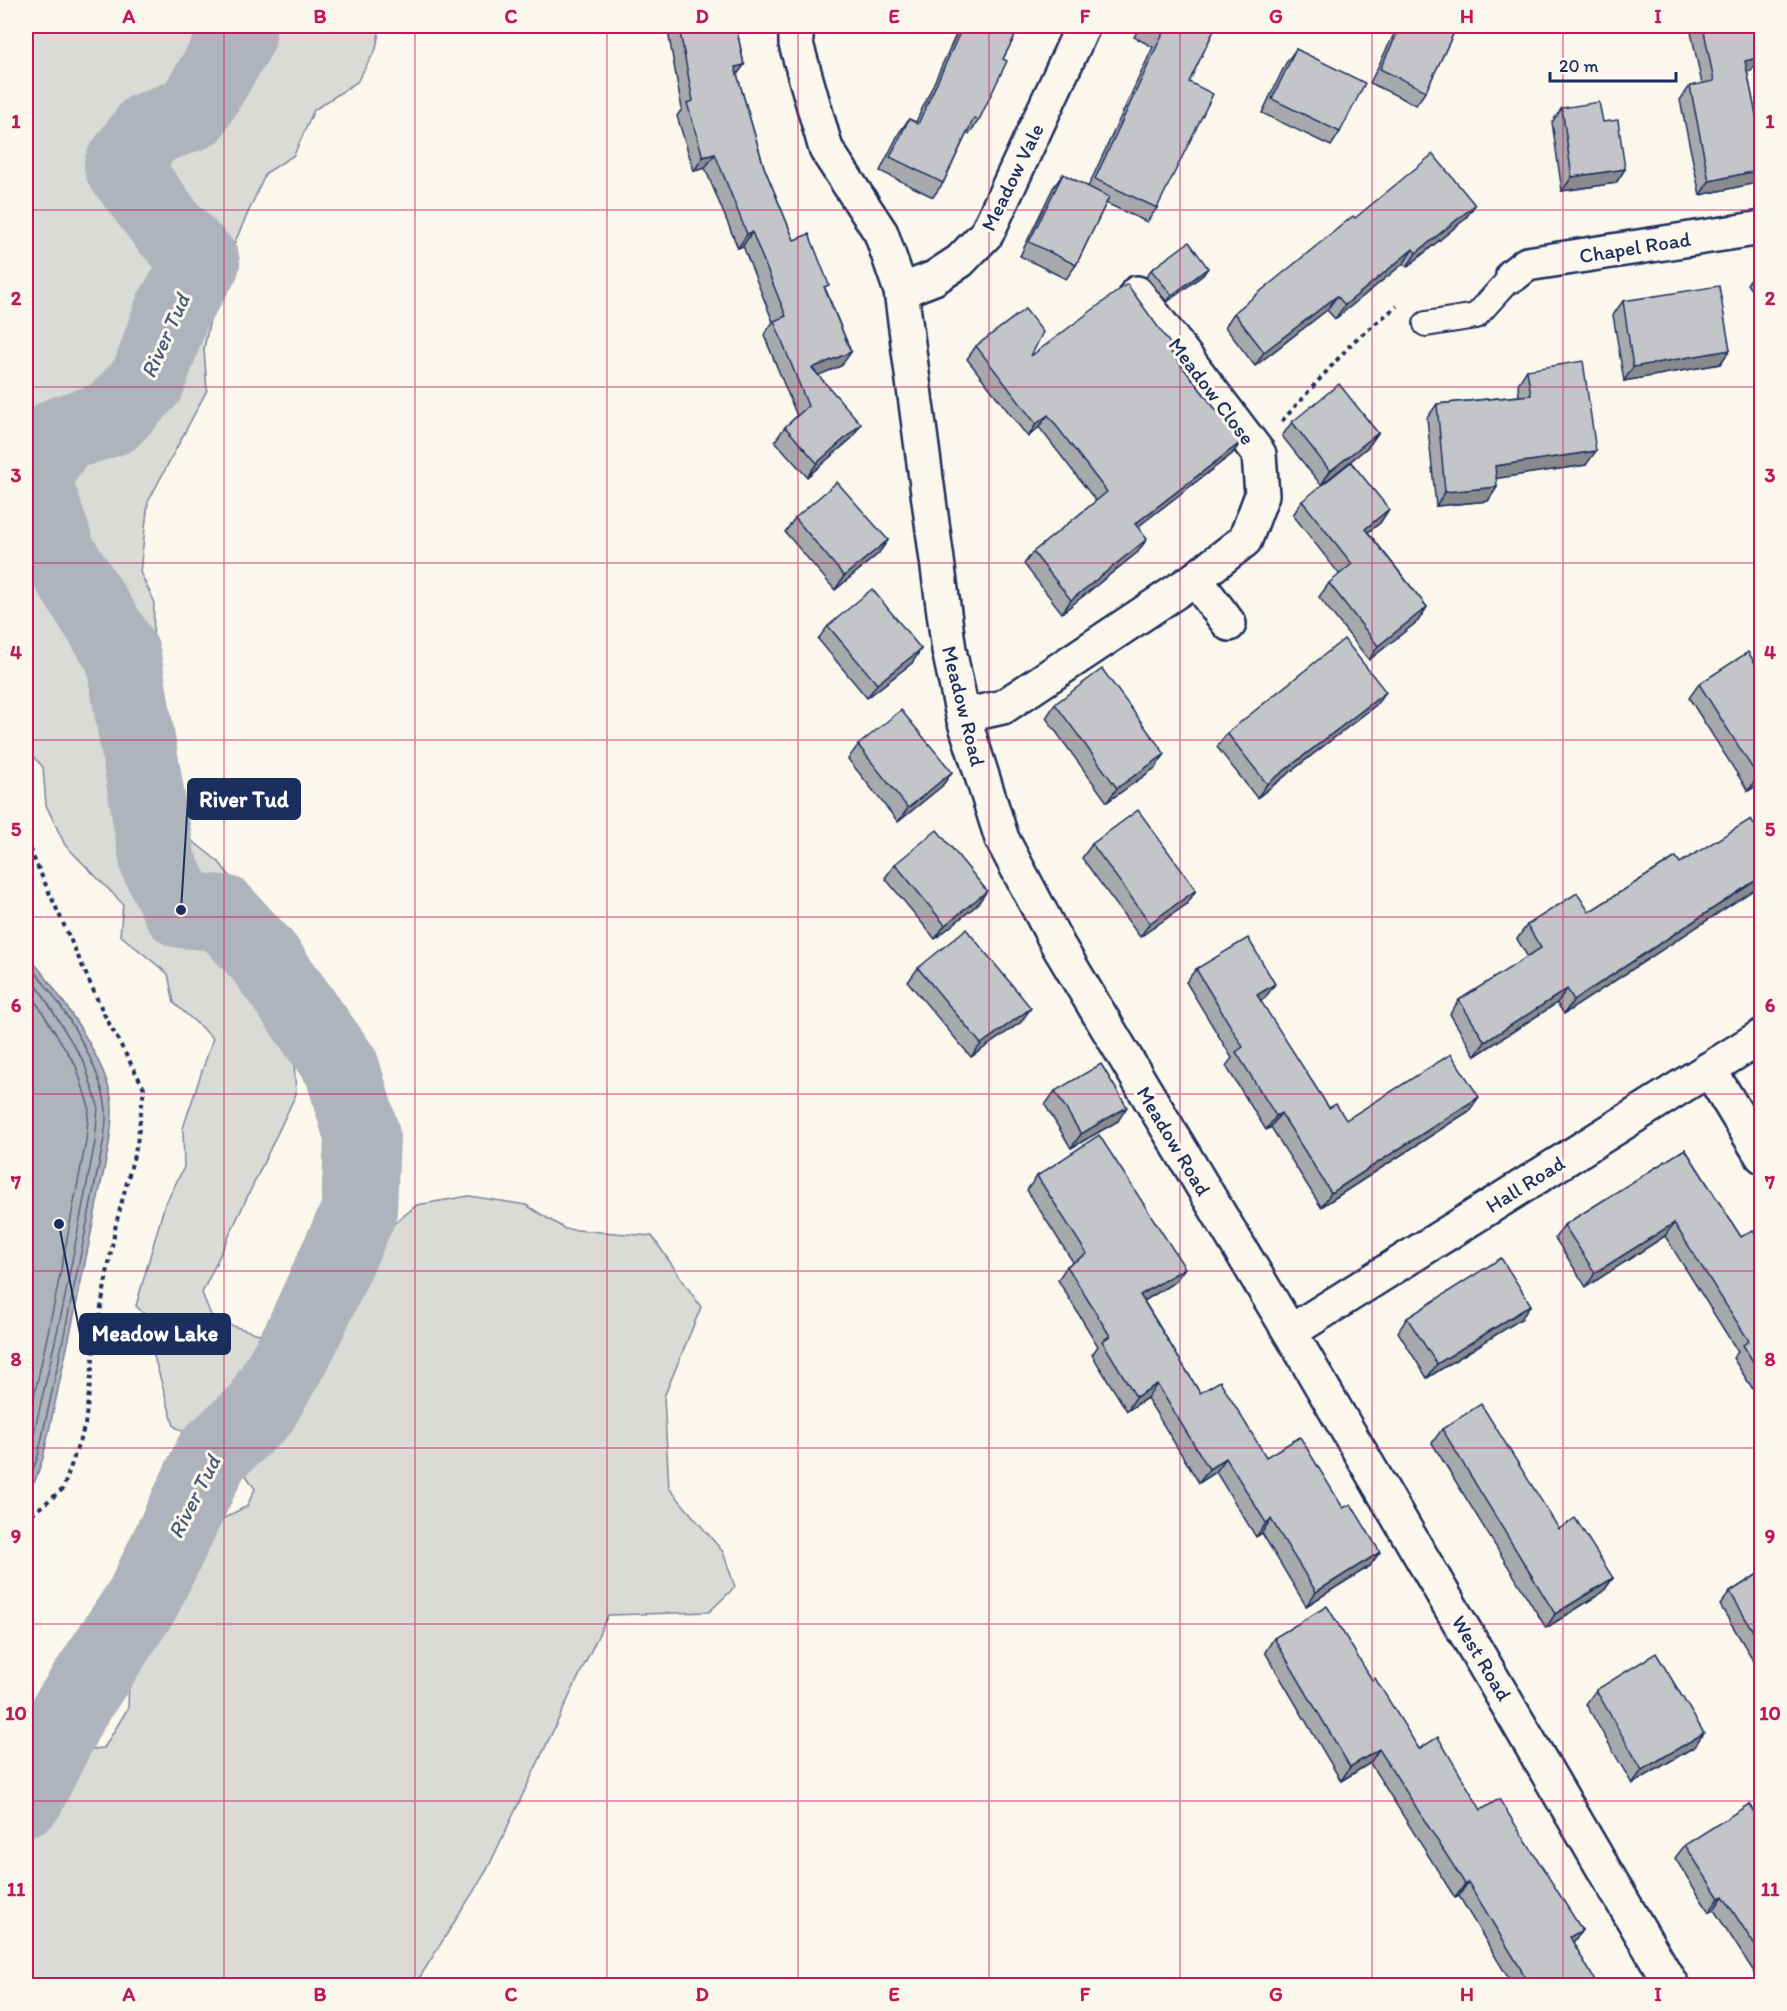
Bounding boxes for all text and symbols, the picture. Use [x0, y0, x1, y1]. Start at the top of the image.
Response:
text: A [122, 4, 136, 28]
text: B [314, 4, 327, 28]
text: C [505, 4, 518, 28]
text: D [695, 4, 709, 28]
text: E [888, 4, 900, 28]
text: F [1080, 4, 1091, 28]
text: G [1269, 4, 1283, 28]
text: H [1460, 4, 1474, 28]
text: I [1654, 4, 1662, 28]
scale bar [1550, 45, 1676, 83]
text: 20 m [1559, 55, 1599, 77]
text: 1 [11, 109, 21, 133]
text: 1 [1765, 109, 1775, 133]
street label: Meadow Vale [975, 119, 1049, 235]
street label: Chapel Road [1577, 226, 1693, 268]
text: 2 [11, 286, 22, 310]
text: 2 [1765, 286, 1776, 310]
water label: River Tud [134, 288, 196, 382]
street label: Meadow Close [1164, 332, 1260, 450]
text: 3 [11, 463, 22, 487]
text: 3 [1765, 463, 1776, 487]
text: 4 [10, 640, 22, 664]
text: 4 [1764, 640, 1776, 664]
street label: Meadow Road [937, 643, 991, 769]
callout: River Tud [188, 779, 300, 819]
text: River Tud [199, 786, 290, 813]
text: 5 [11, 817, 22, 841]
text: 5 [1765, 817, 1776, 841]
text: 6 [11, 993, 22, 1017]
text: 6 [1765, 993, 1776, 1017]
street label: Meadow Road [1132, 1082, 1217, 1201]
street label: Hall Road [1481, 1150, 1569, 1218]
text: 7 [10, 1170, 21, 1194]
text: 7 [1764, 1170, 1775, 1194]
callout: Meadow Lake [80, 1314, 230, 1354]
text: Meadow Lake [92, 1320, 218, 1347]
text: 8 [11, 1347, 22, 1371]
text: 8 [1765, 1347, 1776, 1371]
water label: River Tud [162, 1449, 227, 1543]
text: 9 [11, 1524, 21, 1548]
text: 9 [1765, 1524, 1775, 1548]
street label: West Road [1447, 1611, 1518, 1706]
text: 10 [5, 1701, 27, 1725]
text: 10 [1759, 1701, 1781, 1725]
text: 11 [7, 1877, 26, 1901]
text: 11 [1761, 1877, 1780, 1901]
text: A [122, 1982, 136, 2006]
text: B [314, 1982, 327, 2006]
text: C [505, 1982, 518, 2006]
text: D [695, 1982, 709, 2006]
text: E [888, 1982, 900, 2006]
text: F [1080, 1982, 1091, 2006]
text: G [1269, 1982, 1283, 2006]
text: H [1460, 1982, 1474, 2006]
text: I [1654, 1982, 1662, 2006]

